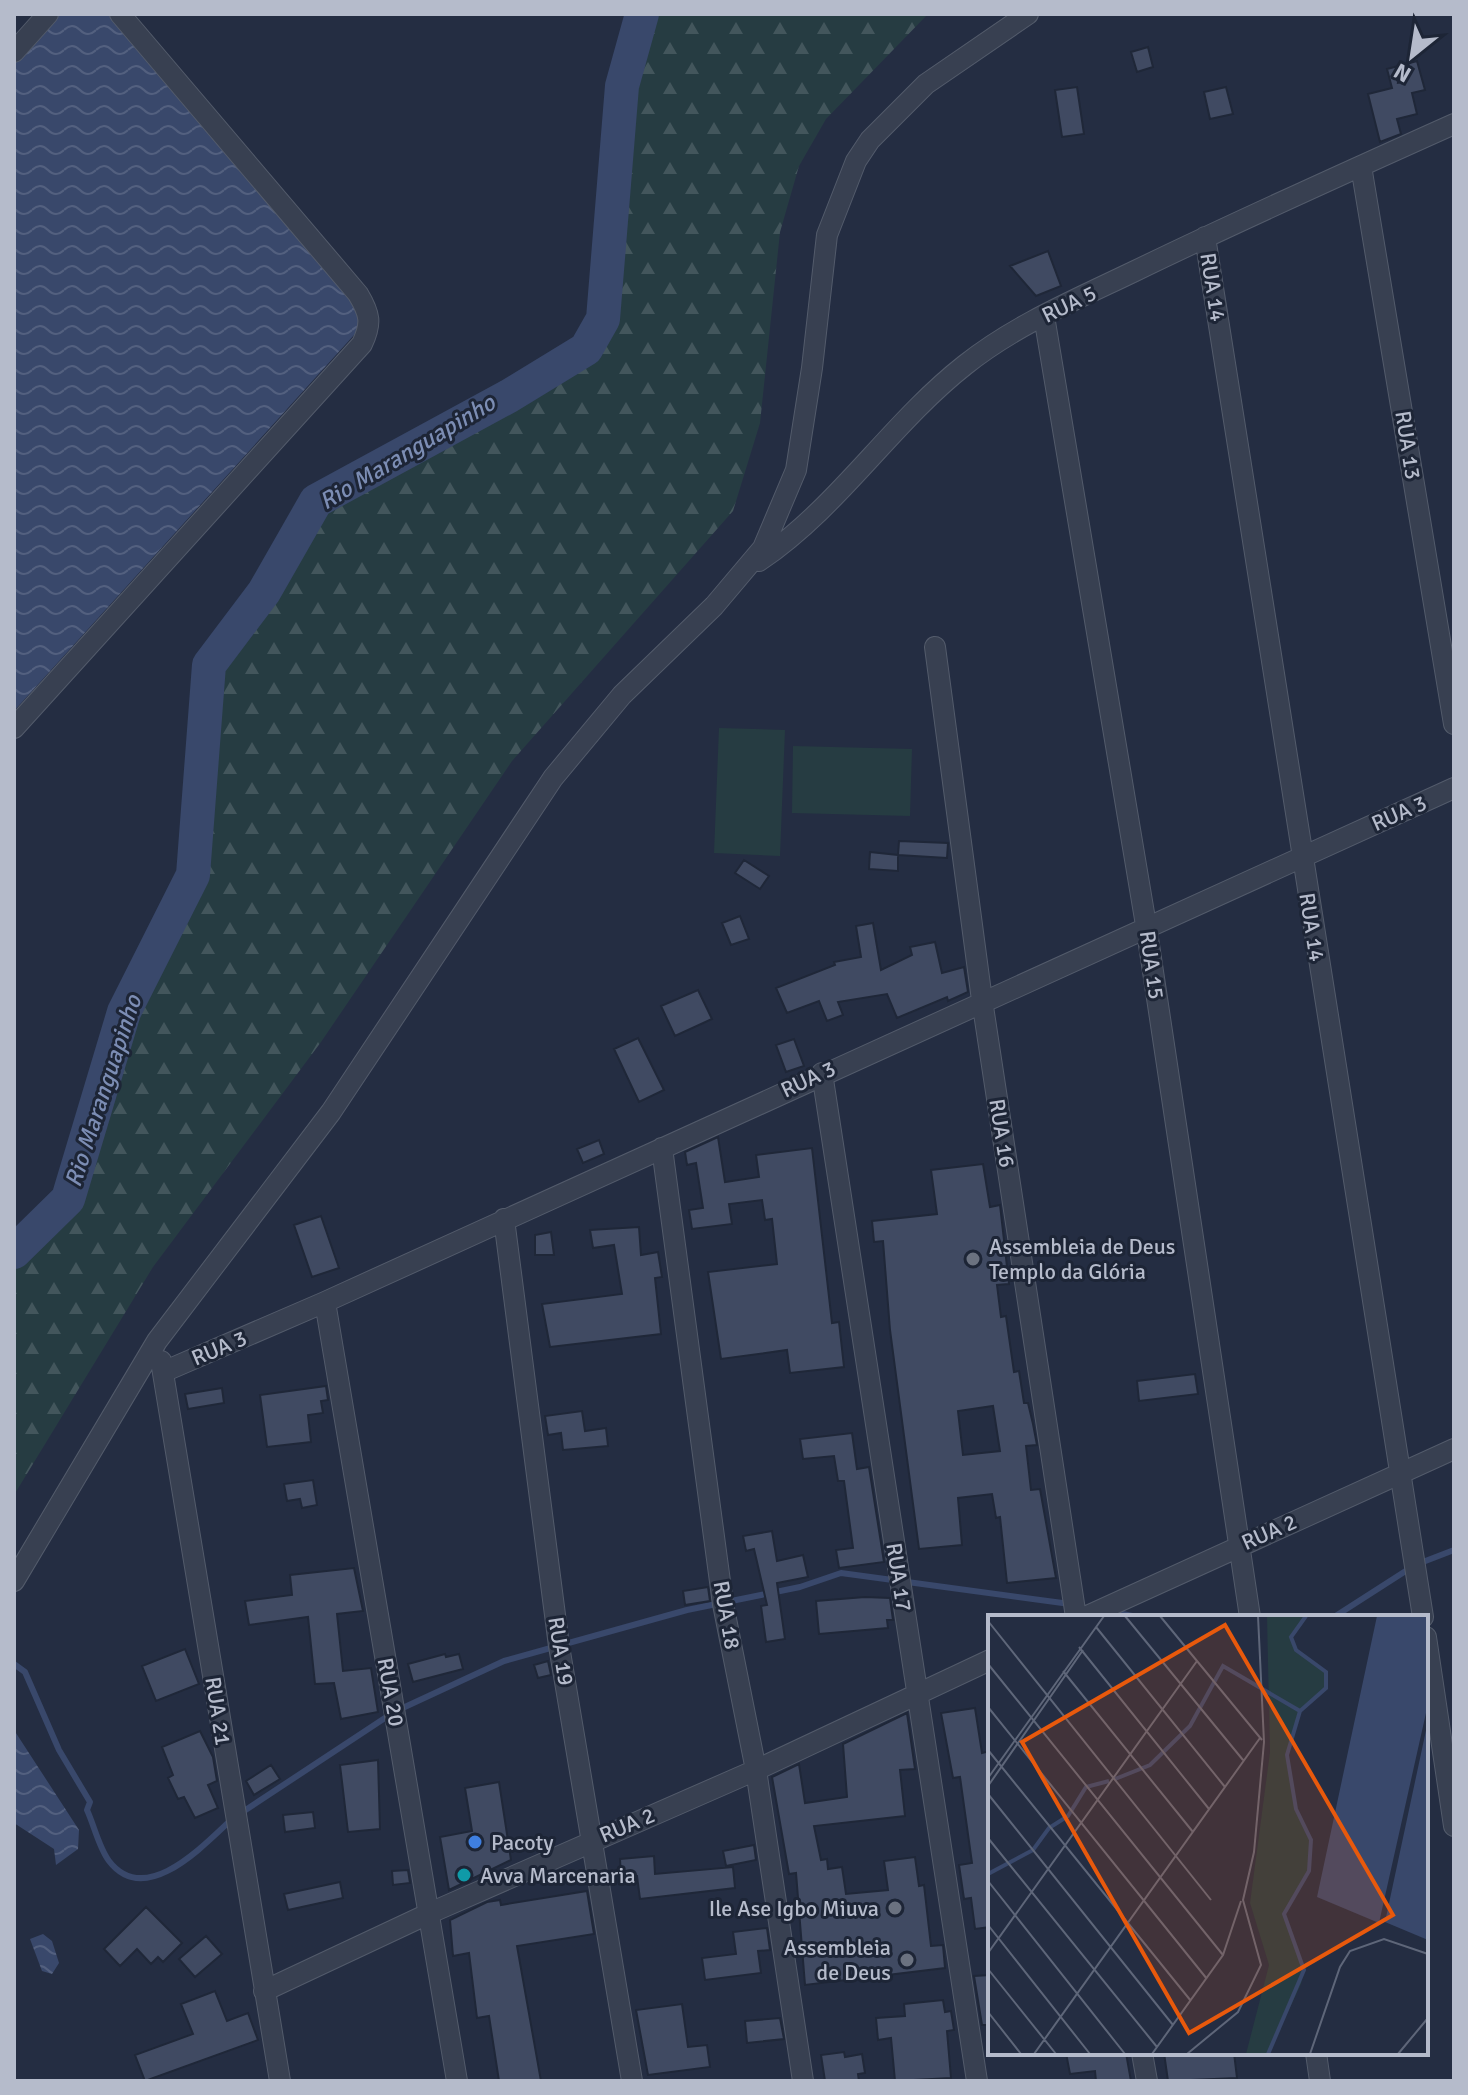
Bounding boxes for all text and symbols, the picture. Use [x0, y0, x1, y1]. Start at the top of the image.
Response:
north arrow [1372, 16, 1452, 96]
text: N [1389, 57, 1416, 88]
street label: RUA 14 [1194, 251, 1232, 323]
street label: RUA 5 [1037, 279, 1101, 329]
water label: Rio Maranguapinho [314, 387, 502, 516]
street label: RUA 13 [1389, 409, 1427, 481]
street label: RUA 3 [1367, 789, 1431, 837]
street label: RUA 14 [1293, 891, 1331, 963]
street label: RUA 15 [1134, 929, 1170, 1001]
water label: Rio Maranguapinho [58, 990, 149, 1191]
street label: RUA 3 [776, 1055, 840, 1103]
street label: RUA 16 [983, 1097, 1021, 1169]
place label: Assembleia de Deus Templo da Glória [989, 1233, 1176, 1285]
marker: Assembleia de Deus Templo da Glória [964, 1250, 982, 1268]
street label: RUA 3 [187, 1324, 251, 1372]
street label: RUA 2 [1237, 1508, 1301, 1556]
street label: RUA 17 [880, 1541, 918, 1613]
street label: RUA 18 [708, 1579, 746, 1651]
street label: RUA 19 [542, 1615, 580, 1687]
inset map [988, 1615, 1428, 2055]
street label: RUA 20 [372, 1656, 410, 1728]
street label: RUA 21 [199, 1675, 237, 1747]
street label: RUA 2 [595, 1801, 659, 1849]
place label: Pacoty [491, 1829, 554, 1856]
marker: Pacoty [466, 1833, 484, 1851]
place label: Avva Marcenaria [480, 1862, 636, 1889]
marker: Avva Marcenaria [455, 1866, 473, 1884]
place label: Ile Ase Igbo Miuva [709, 1895, 879, 1922]
marker: Ile Ase Igbo Miuva [886, 1899, 904, 1917]
place label: Assembleia de Deus [784, 1934, 891, 1986]
marker: Assembleia de Deus [898, 1951, 916, 1969]

